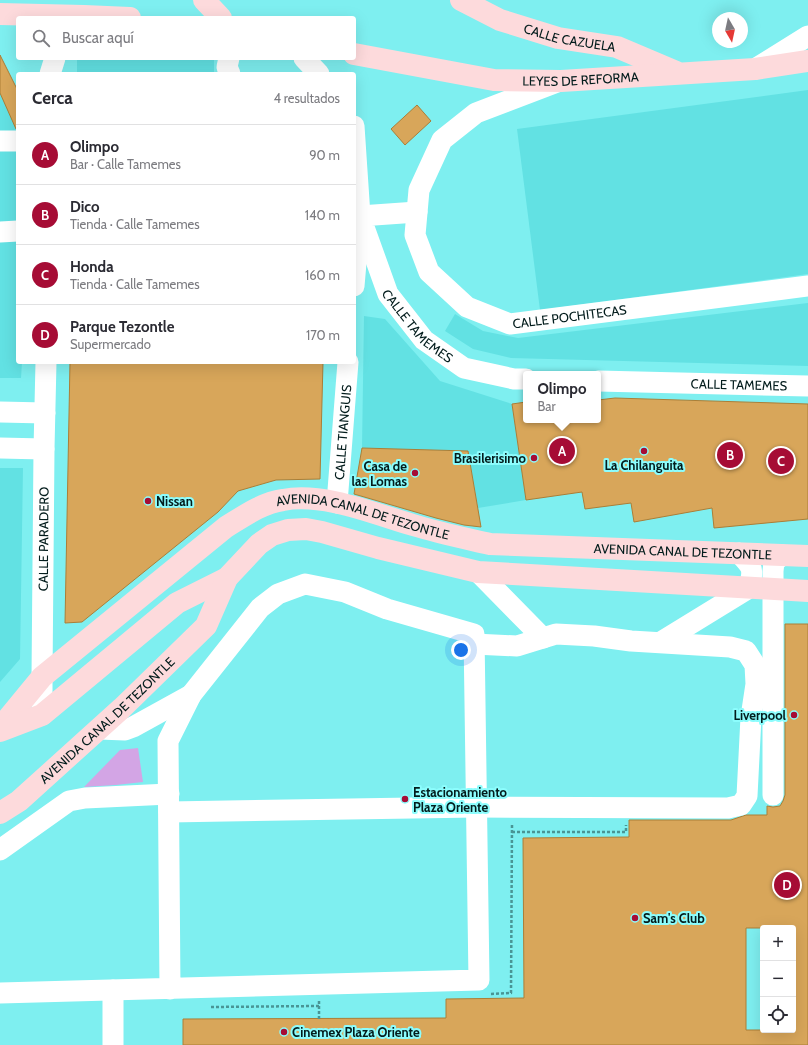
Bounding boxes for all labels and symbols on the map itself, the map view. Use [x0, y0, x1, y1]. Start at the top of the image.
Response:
north arrow [712, 12, 748, 48]
street label: CALLE CAZUELA [522, 20, 617, 55]
street label: LEYES DE REFORMA [522, 68, 639, 89]
street label: CALLE TAMEMES [379, 287, 457, 366]
street label: CALLE POCHITECAS [512, 301, 628, 332]
street label: CALLE TAMEMES [691, 375, 788, 394]
street label: CALLE TIANGUIS [331, 383, 354, 481]
pin: A [549, 436, 575, 466]
pin: B [717, 440, 743, 470]
marker: La Chilanguita [639, 446, 649, 456]
pin: C [768, 446, 794, 476]
place label: Brasilerisimo [454, 450, 527, 466]
marker: Brasilerisimo [529, 453, 539, 463]
place label: La Chilanguita [605, 457, 684, 473]
place label: Casa de las Lomas [352, 458, 407, 489]
marker: Casa de las Lomas [410, 468, 420, 478]
street label: CALLE PARADERO [35, 487, 52, 591]
street label: AVENIDA CANAL DE TEZONTLE [274, 490, 451, 543]
place label: Nissan [156, 493, 193, 509]
marker: Nissan [143, 496, 153, 506]
street label: AVENIDA CANAL DE TEZONTLE [593, 540, 772, 563]
your location [451, 640, 471, 660]
street label: AVENIDA CANAL DE TEZONTLE [36, 653, 178, 787]
place label: Liverpool [733, 707, 787, 723]
marker: Liverpool [789, 710, 799, 720]
place label: Estacionamiento Plaza Oriente [413, 784, 508, 815]
marker: Estacionamiento Plaza Oriente [400, 794, 410, 804]
pin: D [774, 870, 800, 900]
place label: Sam's Club [643, 910, 705, 926]
marker: Sam's Club [630, 913, 640, 923]
place label: Cinemex Plaza Oriente [292, 1024, 420, 1040]
marker: Cinemex Plaza Oriente [279, 1027, 289, 1037]

